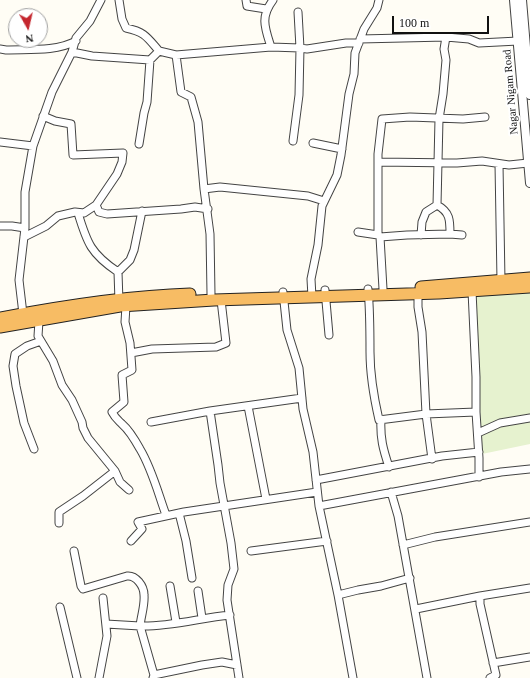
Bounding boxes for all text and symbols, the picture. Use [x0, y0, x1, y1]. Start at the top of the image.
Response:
north arrow [8, 8, 48, 48]
scale bar [394, 8, 491, 34]
text: 100 m [399, 16, 429, 30]
text: N [25, 32, 34, 45]
street label: Nagar Nigam Road [501, 49, 521, 135]

